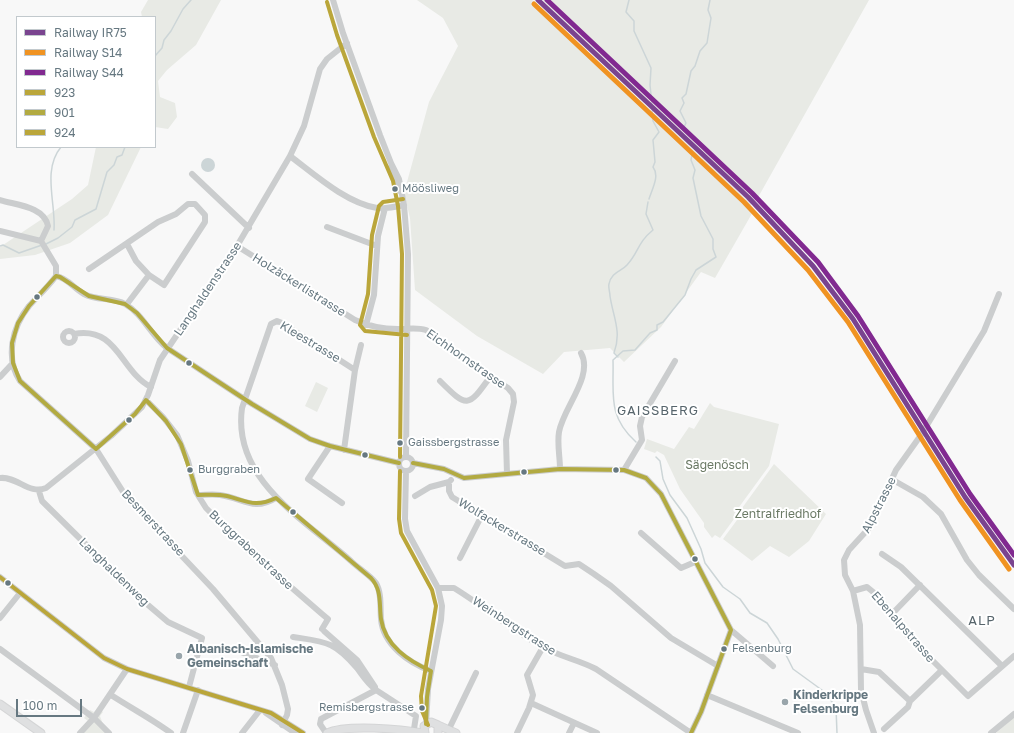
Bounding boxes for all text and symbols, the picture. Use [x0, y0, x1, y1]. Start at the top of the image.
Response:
legend [16, 16, 156, 148]
text: Railway IR75 [54, 25, 127, 40]
text: Railway S14 [54, 45, 122, 60]
text: Railway S44 [54, 65, 124, 80]
text: 923 [54, 85, 75, 100]
text: 901 [54, 105, 75, 120]
text: 924 [54, 125, 76, 140]
place label: Möösliweg [402, 182, 459, 196]
marker: Möösliweg [390, 184, 400, 194]
street label: Langhaldenstrasse [171, 239, 245, 339]
street label: Holzäckerlistrasse [250, 251, 348, 319]
unlabelled marker [32, 292, 42, 302]
street label: Kleestrasse [277, 318, 343, 366]
street label: Eichhornstrasse [424, 326, 508, 392]
unlabelled marker [184, 358, 194, 368]
district label: GAISSBERG [617, 403, 699, 419]
unlabelled marker [124, 415, 134, 425]
place label: Gaissbergstrasse [408, 436, 499, 450]
marker: Gaissbergstrasse [395, 438, 405, 448]
unlabelled marker [360, 450, 370, 460]
park label: Sägenösch [685, 458, 749, 472]
place label: Burggraben [198, 463, 260, 477]
marker: Burggraben [185, 465, 195, 475]
unlabelled marker [611, 465, 621, 475]
unlabelled marker [519, 467, 529, 477]
street label: Alpstrasse [859, 474, 899, 536]
street label: Besmerstrasse [118, 487, 188, 559]
street label: Wolfackerstrasse [456, 495, 548, 559]
street label: Burggrabenstrasse [206, 507, 296, 593]
unlabelled marker [288, 507, 298, 517]
park label: Zentralfriedhof [735, 507, 821, 521]
street label: Langhaldenweg [76, 535, 152, 609]
unlabelled marker [690, 554, 700, 564]
unlabelled marker [3, 578, 13, 588]
street label: Ebenalpstrasse [868, 589, 938, 665]
street label: Weinbergstrasse [469, 594, 559, 658]
district label: ALP [968, 613, 996, 629]
place label: Albanisch-Islamische Gemeinschaft [187, 642, 313, 670]
place label: Felsenburg [732, 642, 792, 656]
marker: Felsenburg [719, 644, 729, 654]
marker: Albanisch-Islamische Gemeinschaft [174, 651, 184, 661]
place label: Kinderkrippe Felsenburg [793, 688, 868, 716]
scale bar [18, 691, 84, 717]
marker: Kinderkrippe Felsenburg [780, 697, 790, 707]
text: 100 m [23, 698, 57, 713]
place label: Remisbergstrasse [319, 701, 414, 715]
marker: Remisbergstrasse [417, 703, 427, 713]

